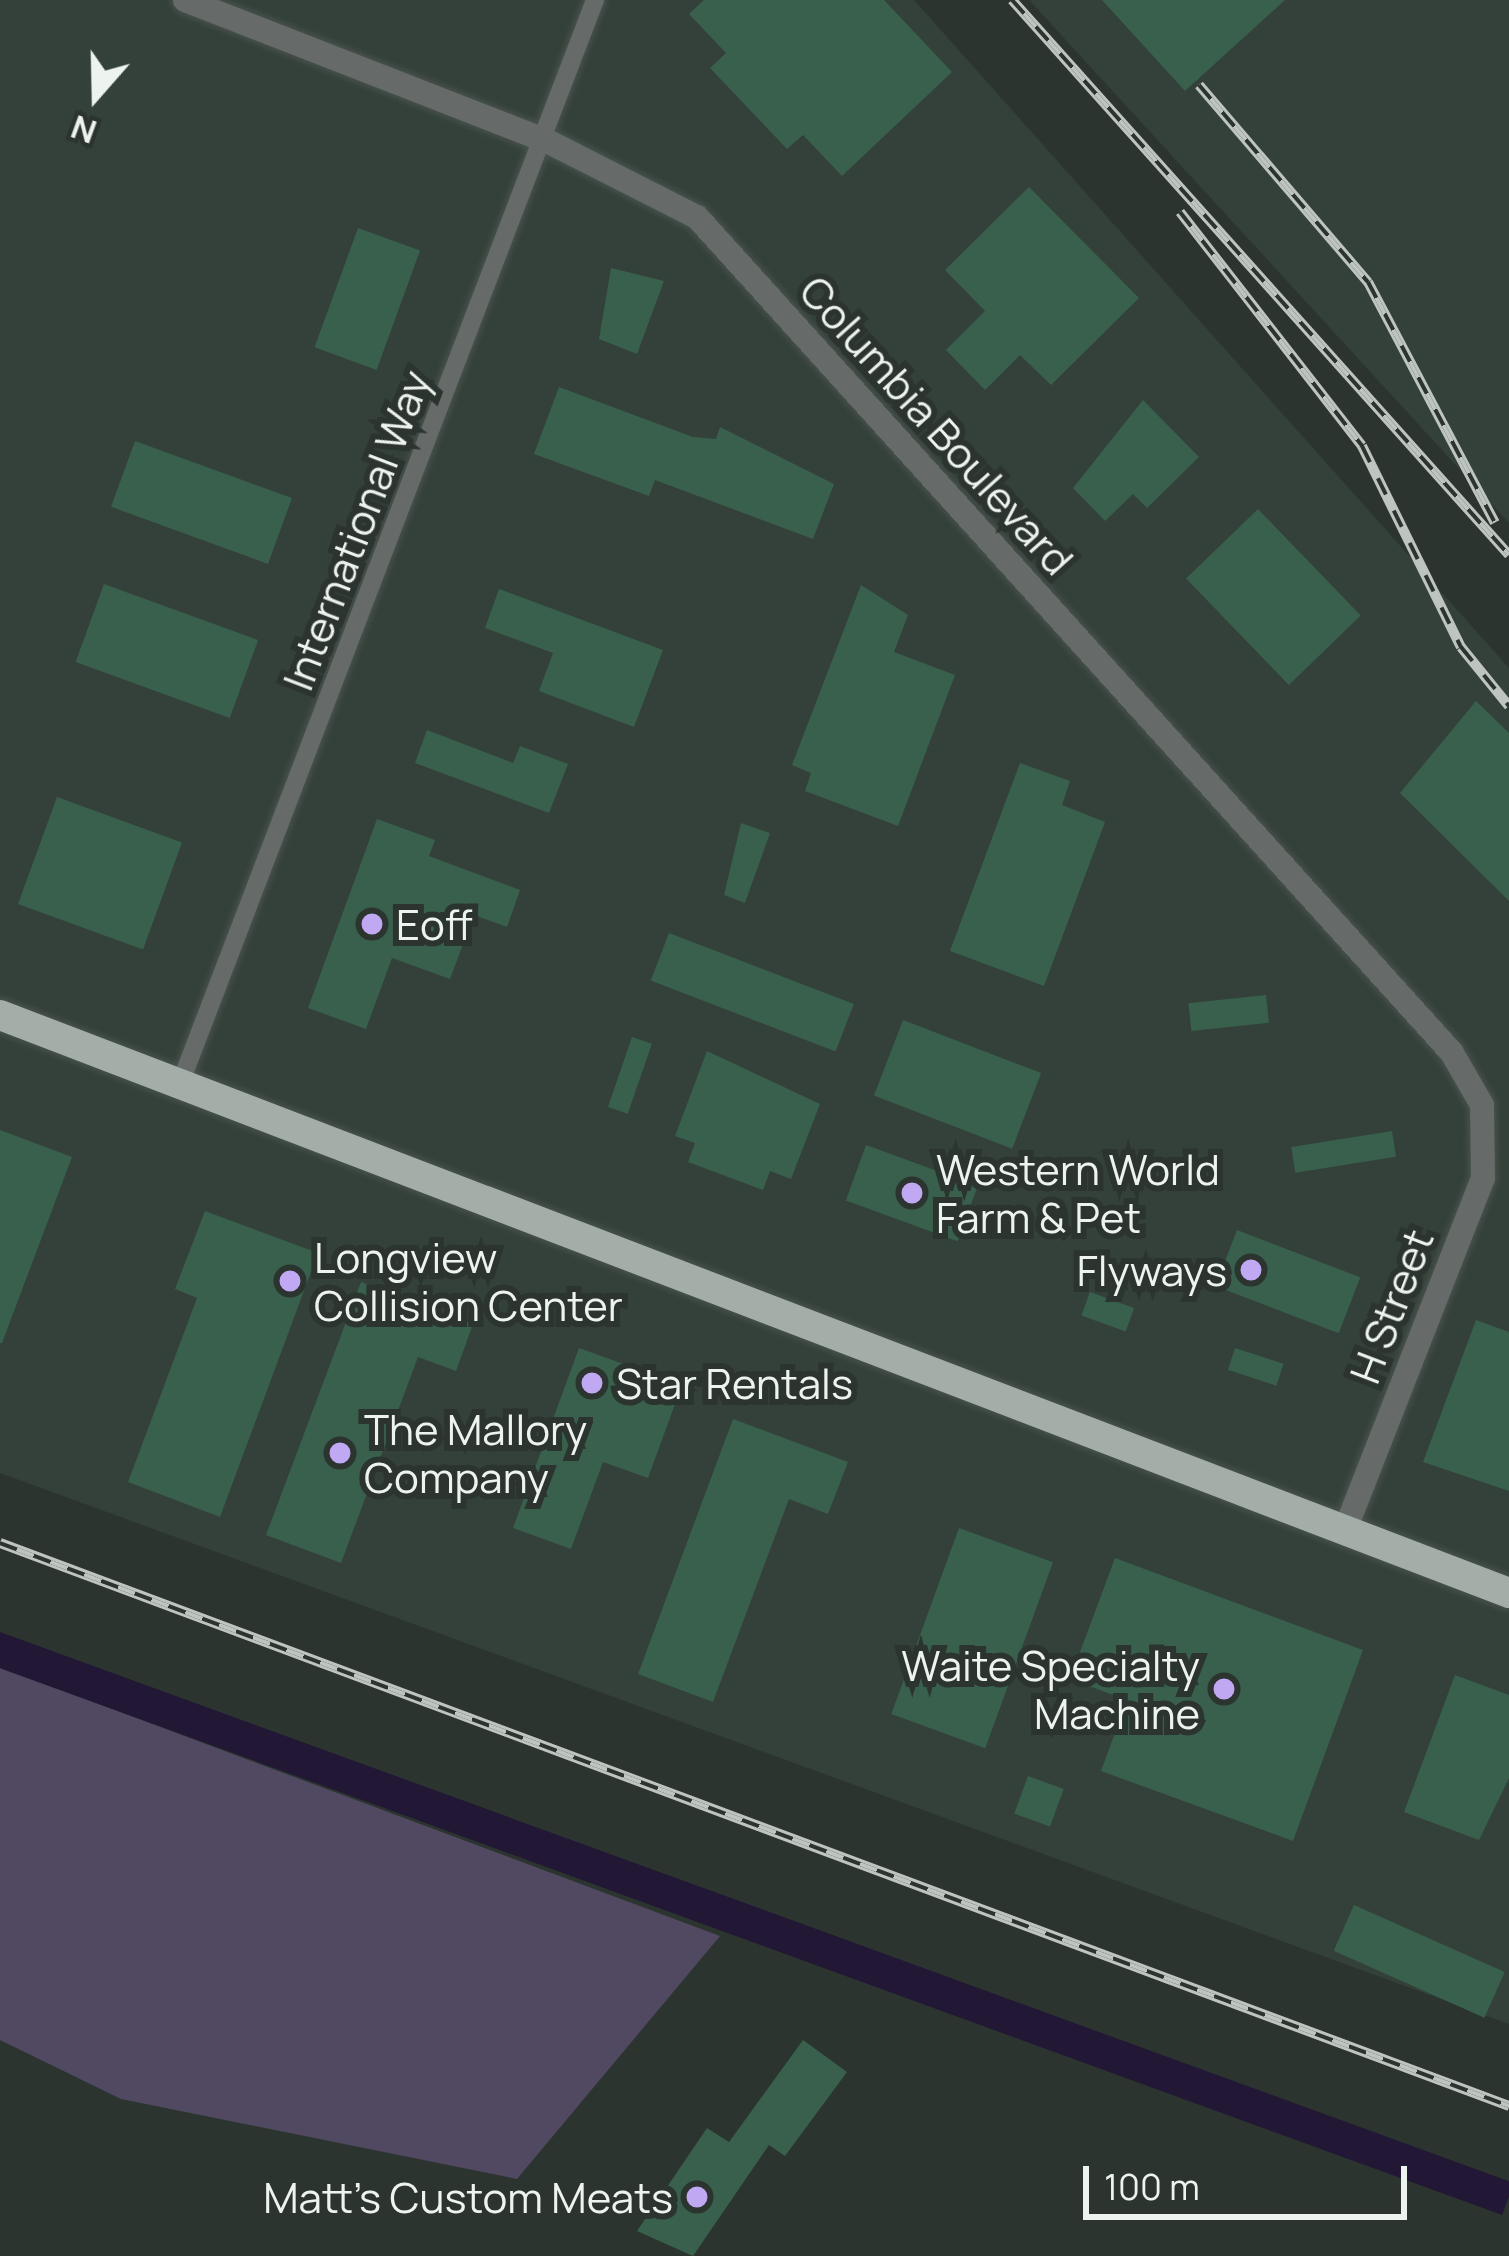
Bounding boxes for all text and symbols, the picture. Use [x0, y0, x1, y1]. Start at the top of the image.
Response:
north arrow [36, 36, 156, 156]
text: N [65, 105, 102, 155]
street label: Columbia Boulevard [790, 266, 1084, 584]
street label: International Way [272, 363, 440, 697]
place label: Eoff [396, 899, 473, 949]
marker: Eoff [359, 911, 385, 937]
place label: Western World Farm & Pet [936, 1144, 1220, 1242]
marker: Western World Farm & Pet [899, 1180, 925, 1206]
street label: H Street [1339, 1222, 1443, 1390]
place label: Longview Collision Center [314, 1232, 623, 1330]
place label: Flyways [1077, 1245, 1227, 1295]
marker: Flyways [1238, 1257, 1264, 1283]
marker: Longview Collision Center [277, 1268, 303, 1294]
place label: Star Rentals [616, 1358, 853, 1408]
marker: Star Rentals [579, 1370, 605, 1396]
place label: The Mallory Company [364, 1404, 587, 1502]
marker: The Mallory Company [327, 1440, 353, 1466]
place label: Waite Specialty Machine [901, 1640, 1200, 1738]
marker: Waite Specialty Machine [1211, 1676, 1237, 1702]
scale bar [1089, 2142, 1413, 2216]
text: 100 m [1104, 2162, 1200, 2211]
place label: Matt's Custom Meats [264, 2172, 673, 2222]
marker: Matt's Custom Meats [684, 2184, 710, 2210]

